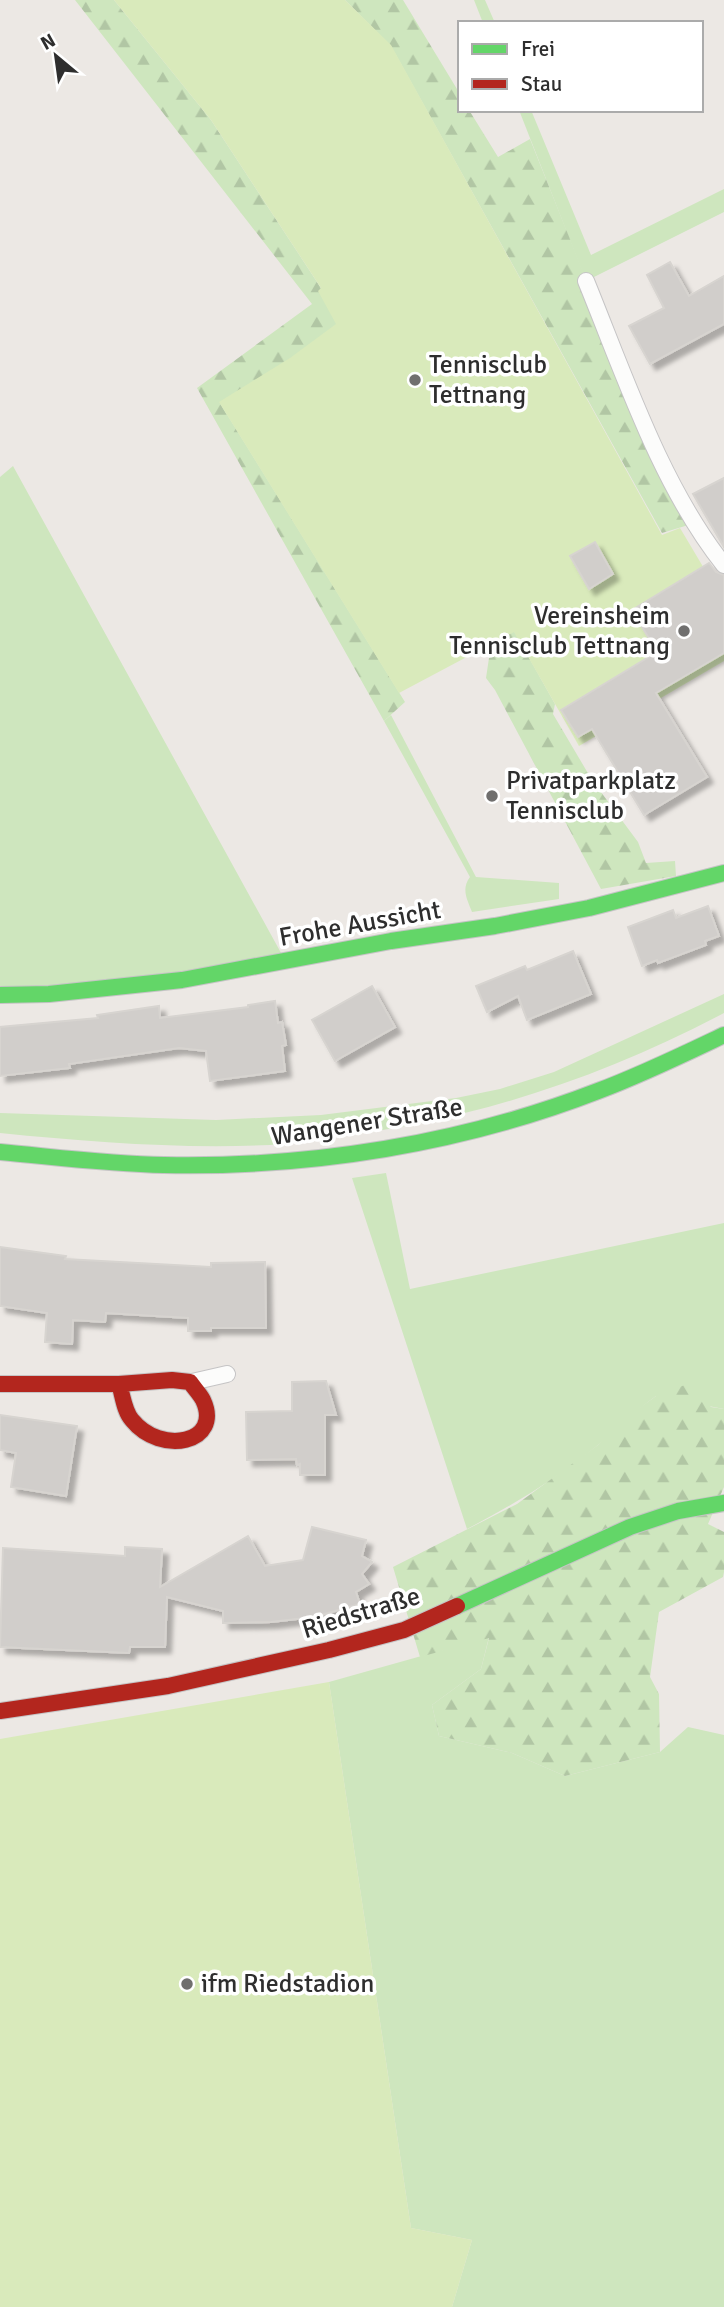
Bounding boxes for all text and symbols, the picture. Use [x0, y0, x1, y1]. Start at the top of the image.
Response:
north arrow [21, 21, 91, 91]
legend [458, 21, 703, 112]
text: N [37, 28, 60, 56]
text: Frei [521, 36, 555, 62]
text: Stau [521, 71, 562, 97]
place label: Tennisclub Tettnang [429, 349, 547, 411]
marker: Tennisclub Tettnang [407, 372, 423, 388]
place label: Vereinsheim Tennisclub Tettnang [449, 600, 670, 662]
marker: Vereinsheim Tennisclub Tettnang [676, 623, 692, 639]
place label: Privatparkplatz Tennisclub [506, 765, 676, 827]
marker: Privatparkplatz Tennisclub [484, 788, 500, 804]
street label: Frohe Aussicht [277, 894, 443, 954]
street label: Wangener Straße [269, 1091, 465, 1153]
street label: Riedstraße [298, 1580, 424, 1646]
place label: ifm Riedstadion [201, 1968, 375, 2000]
marker: ifm Riedstadion [179, 1976, 195, 1992]

